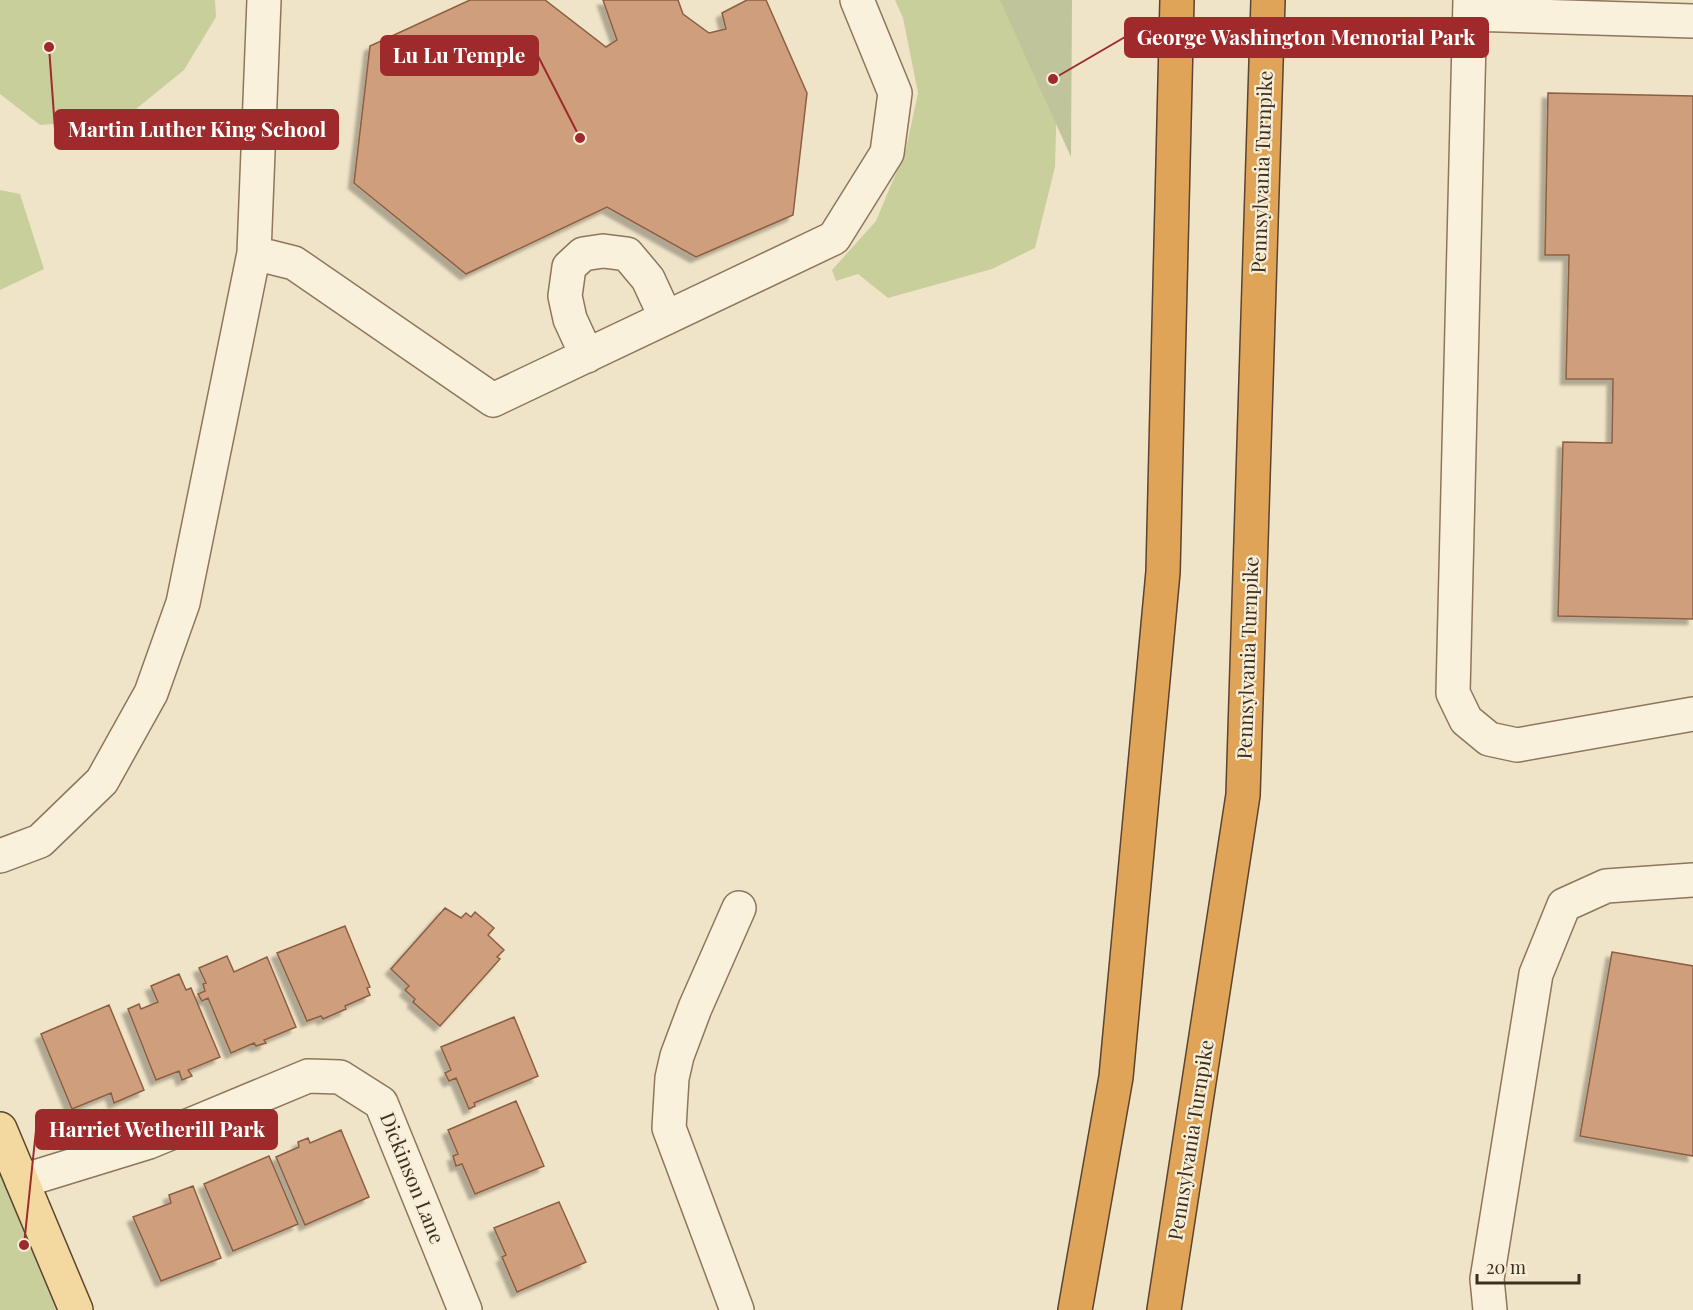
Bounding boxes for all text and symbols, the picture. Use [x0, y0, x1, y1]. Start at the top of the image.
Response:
callout: George Washington Memorial Park [1125, 18, 1488, 57]
text: George Washington Memorial Park [1137, 22, 1476, 50]
callout: Lu Lu Temple [381, 36, 538, 75]
text: Lu Lu Temple [393, 40, 525, 68]
street label: Pennsylvania Turnpike [1243, 70, 1278, 274]
callout: Martin Luther King School [55, 110, 338, 149]
text: Martin Luther King School [68, 114, 327, 142]
street label: Pennsylvania Turnpike [1229, 556, 1264, 760]
street label: Pennsylvania Turnpike [1160, 1037, 1219, 1242]
street label: Dickinson Lane [375, 1108, 452, 1247]
callout: Harriet Wetherill Park [36, 1110, 277, 1149]
text: Harriet Wetherill Park [49, 1114, 266, 1142]
scale bar [1477, 1247, 1579, 1285]
text: 20 m [1486, 1255, 1526, 1279]

